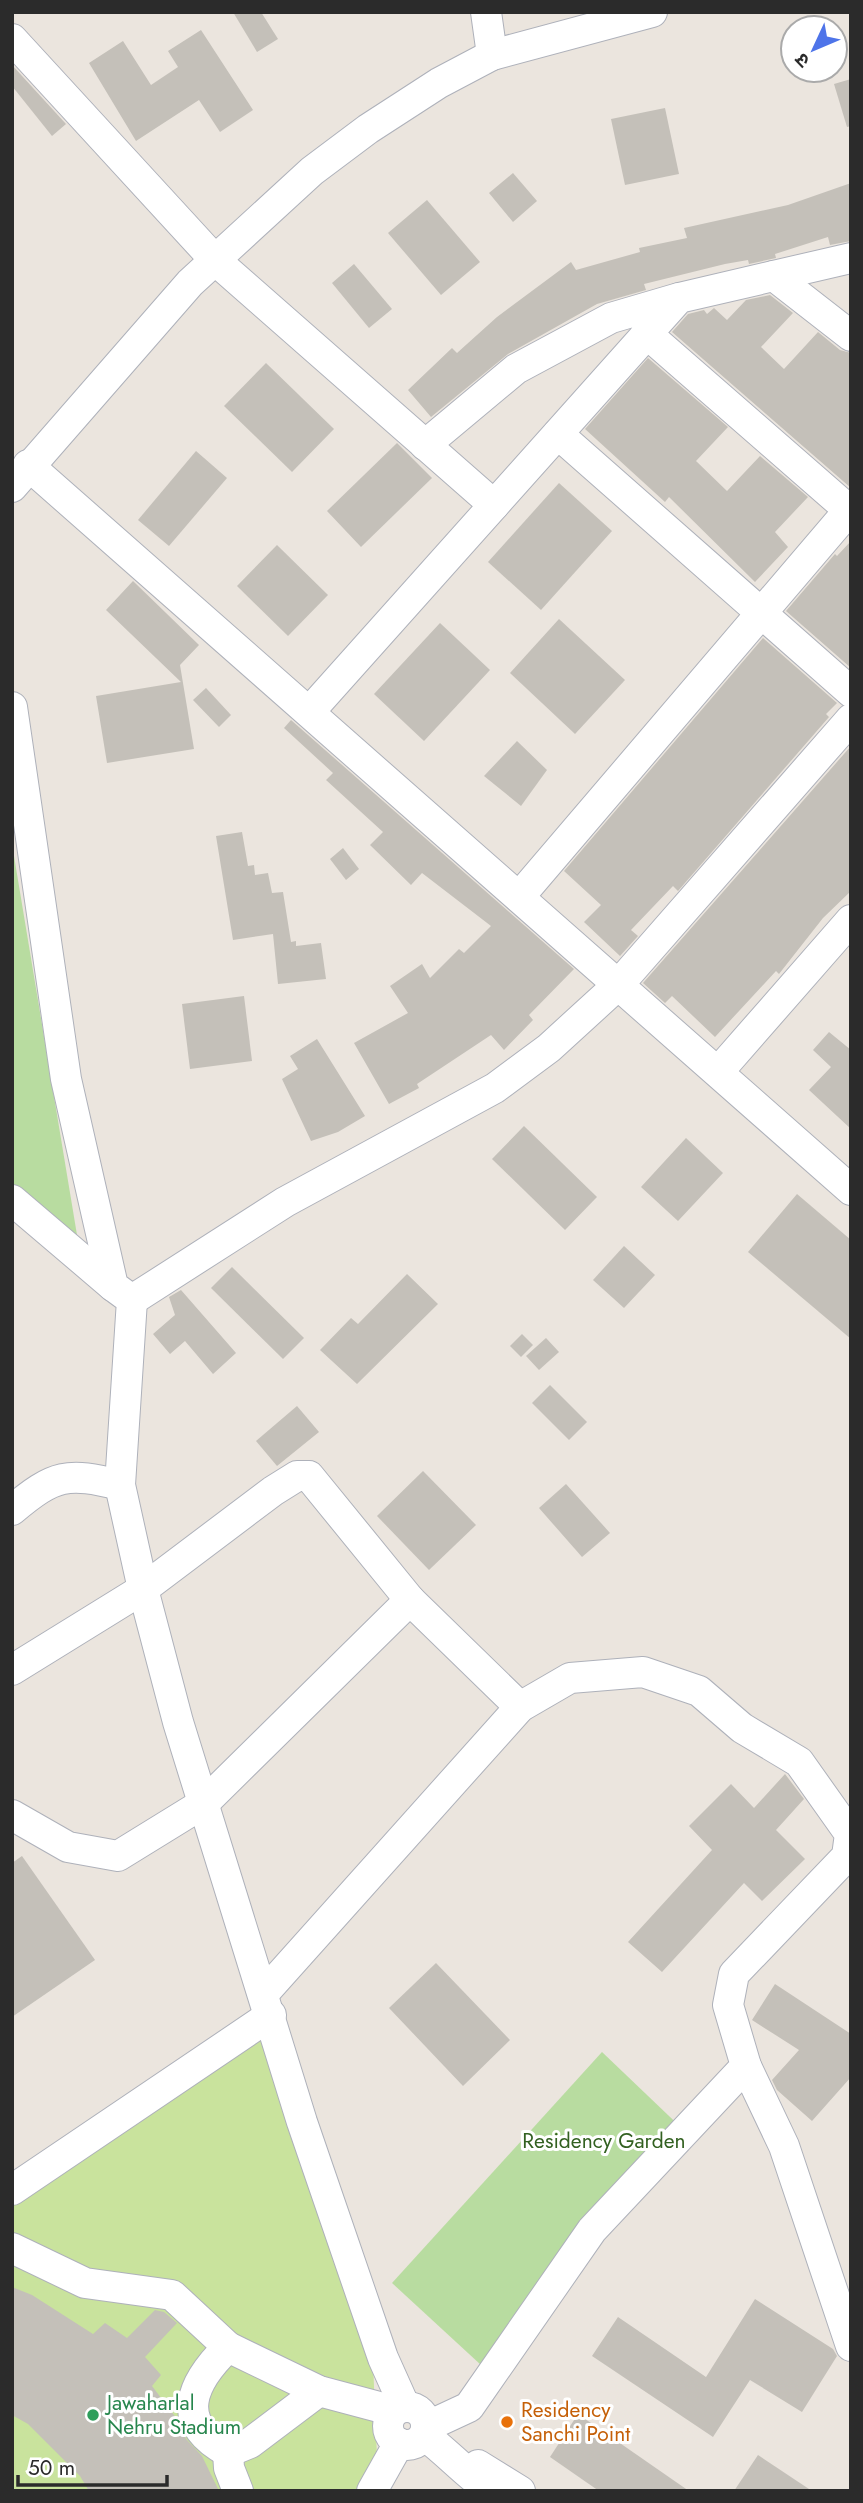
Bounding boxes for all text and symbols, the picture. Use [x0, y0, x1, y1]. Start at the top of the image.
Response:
north arrow [779, 14, 849, 84]
text: उ [788, 46, 816, 74]
park label: Residency Garden [522, 2126, 686, 2156]
place label: Jawaharlal Nehru Stadium [104, 2388, 241, 2442]
place label: Residency Sanchi Point [521, 2395, 630, 2449]
marker: Jawaharlal Nehru Stadium [85, 2407, 101, 2423]
marker: Residency Sanchi Point [499, 2414, 515, 2430]
scale bar [18, 2444, 166, 2488]
text: 50 m [28, 2453, 75, 2483]

